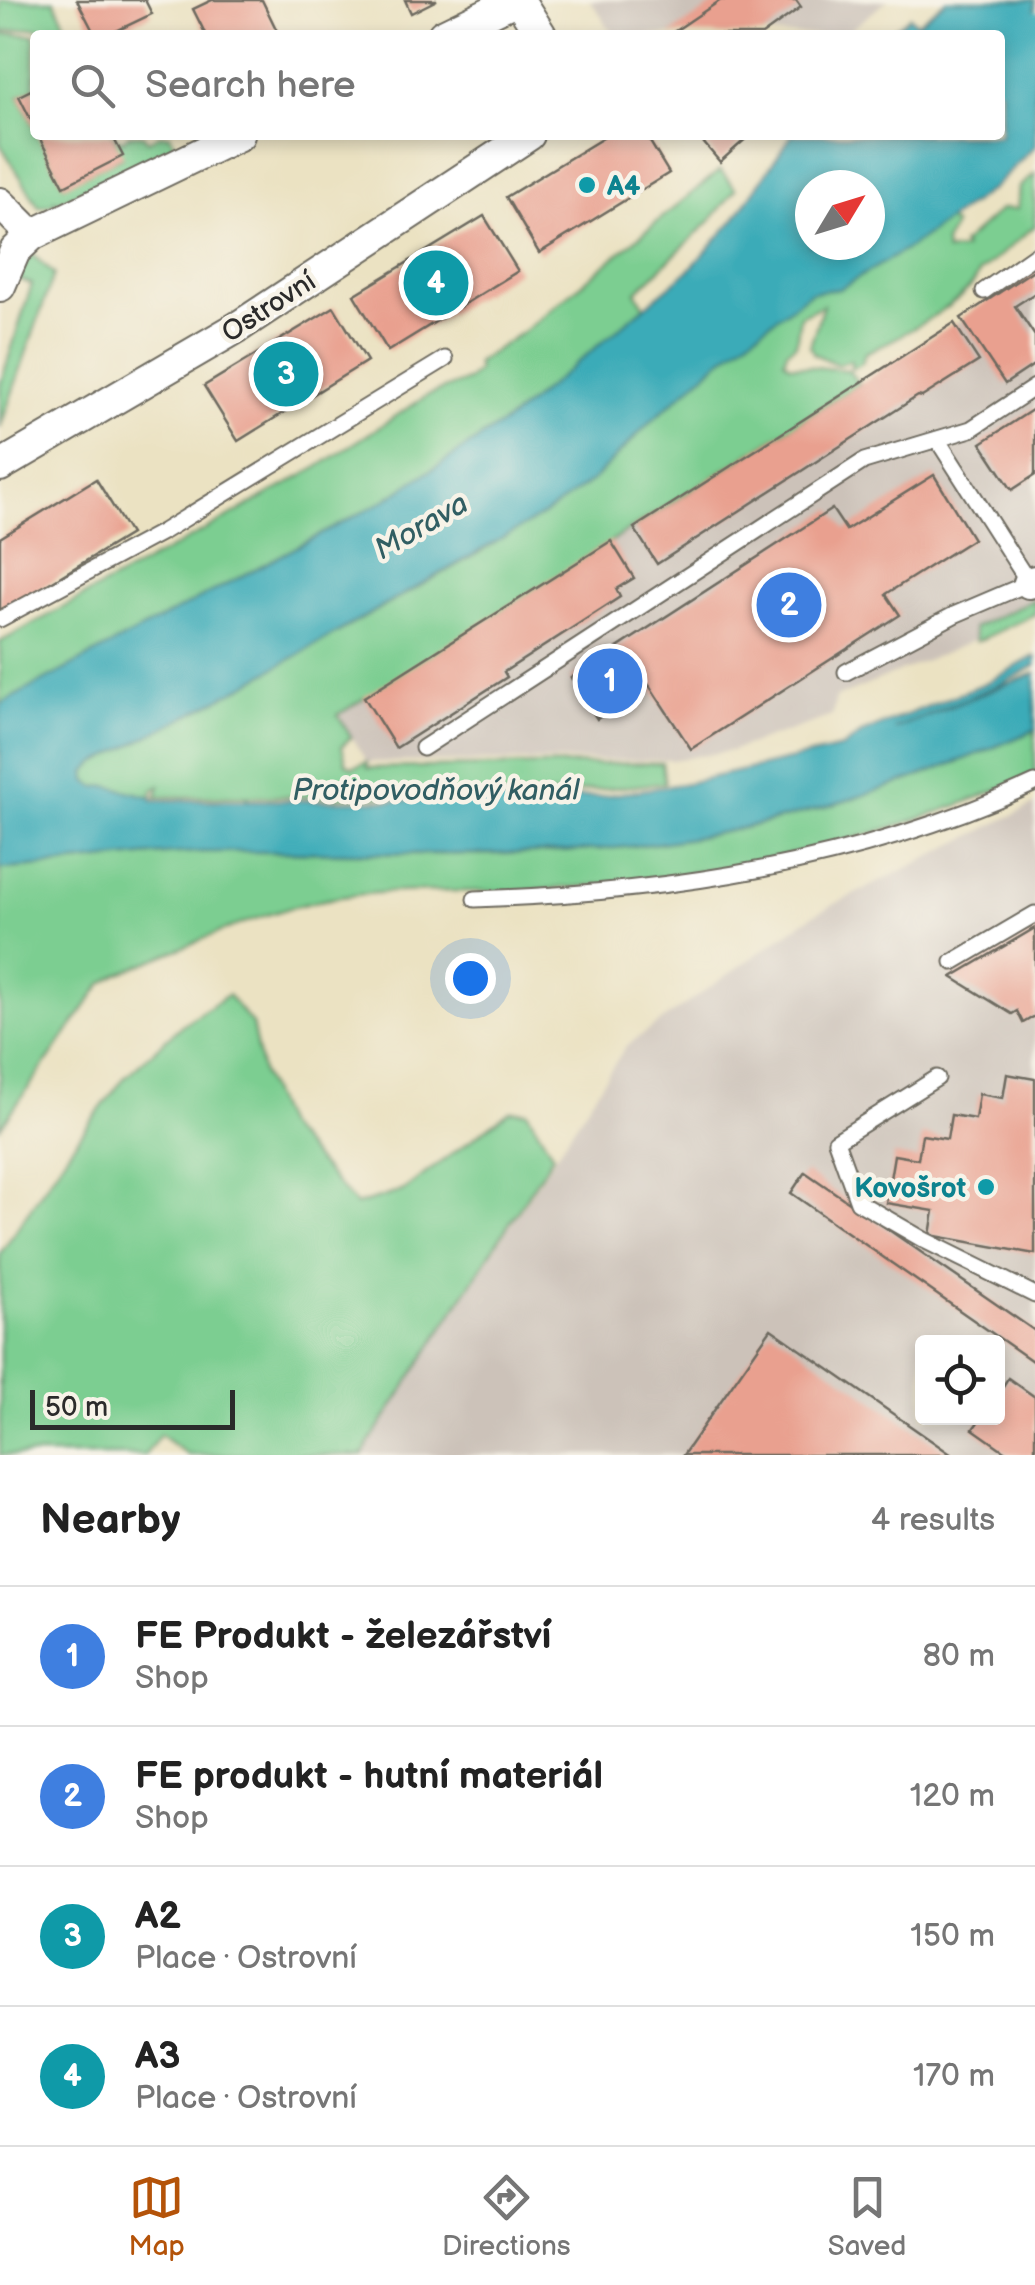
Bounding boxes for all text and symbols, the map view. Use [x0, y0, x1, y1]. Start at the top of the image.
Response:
search box [30, 30, 1005, 140]
icon: search [65, 58, 120, 113]
text: Search here [145, 63, 356, 108]
place label: A4 [606, 170, 641, 203]
north arrow [795, 170, 885, 260]
marker: A4 [576, 174, 598, 196]
pin: 4 [404, 246, 468, 320]
street label: Ostrovní [216, 265, 322, 350]
pin: 3 [254, 336, 318, 412]
water label: Morava [368, 486, 475, 568]
pin: 2 [756, 568, 822, 642]
pin: 1 [578, 644, 642, 718]
water label: Protipovodňový kanál [293, 773, 581, 809]
your location [445, 953, 496, 1004]
place label: Kovošrot [854, 1172, 966, 1205]
marker: Kovošrot [975, 1176, 997, 1198]
map controls [915, 1335, 1005, 1425]
button: locate [915, 1335, 1005, 1425]
scale bar [30, 1385, 235, 1430]
text: 50 m [45, 1391, 108, 1424]
text: Nearby [40, 1495, 180, 1546]
text: 4 results [871, 1501, 995, 1540]
text: FE Produkt - železářství [135, 1614, 551, 1659]
text: 1 [66, 1637, 79, 1676]
text: 80 m [922, 1637, 995, 1676]
text: Shop [135, 1659, 209, 1698]
text: FE produkt - hutní materiál [135, 1754, 603, 1799]
text: 2 [63, 1777, 82, 1816]
text: 120 m [910, 1777, 995, 1816]
text: Shop [135, 1799, 209, 1838]
text: A2 [135, 1894, 181, 1939]
text: 3 [63, 1917, 82, 1956]
text: 150 m [910, 1917, 995, 1956]
text: Place · Ostrovní [135, 1939, 357, 1978]
text: A3 [135, 2034, 180, 2079]
text: 4 [63, 2057, 82, 2096]
text: 170 m [913, 2057, 995, 2096]
text: Place · Ostrovní [135, 2079, 357, 2118]
tab: Map [129, 2170, 185, 2263]
tab: Directions [442, 2170, 571, 2263]
tab: Saved [828, 2170, 906, 2263]

